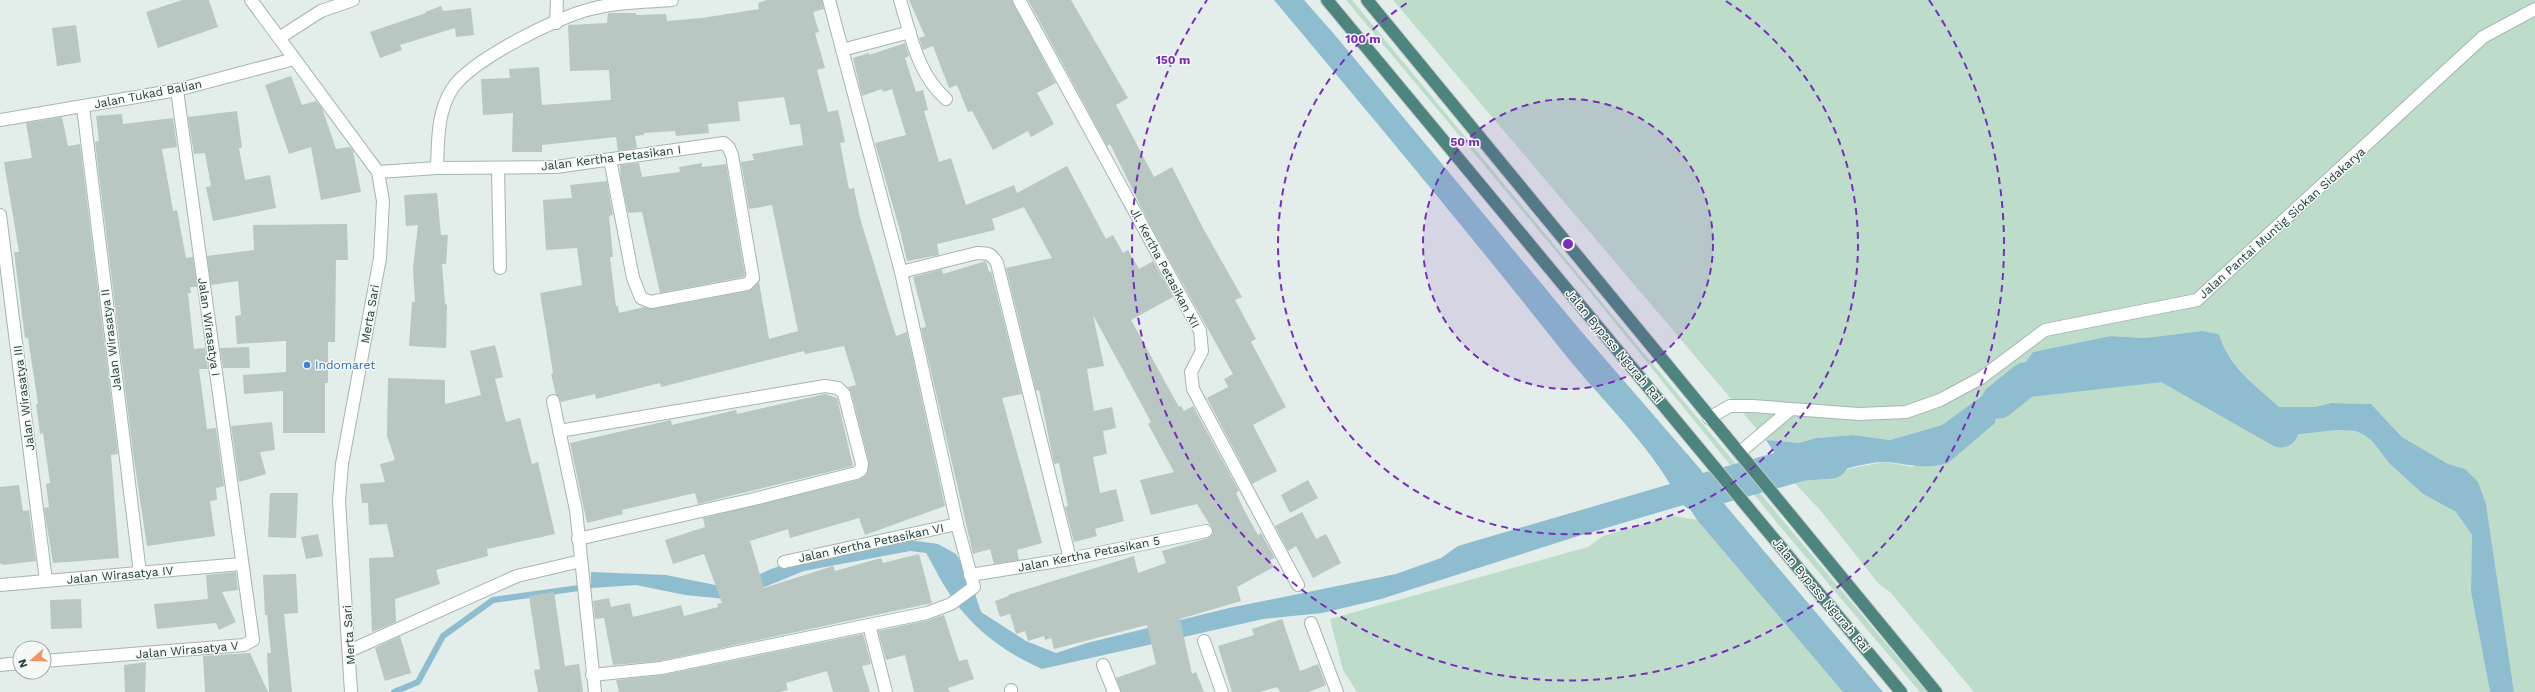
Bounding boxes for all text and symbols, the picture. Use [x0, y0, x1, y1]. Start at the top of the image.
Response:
text: 100 m [1345, 32, 1381, 46]
text: 150 m [1156, 53, 1190, 67]
street label: Jalan Tukad Balian [93, 77, 203, 111]
text: 50 m [1450, 135, 1480, 149]
street label: Jalan Kertha Petasikan I [540, 142, 682, 174]
street label: Jalan Pantai Muntig Siokan Sidakarya [2196, 144, 2368, 301]
street label: Jl. Kertha Petasikan XII [1127, 206, 1203, 330]
centre of rings [1561, 237, 1575, 251]
street label: Jalan Wirasatya I [195, 277, 223, 377]
street label: Merta Sari [358, 283, 382, 345]
street label: Jalan Bypass Ngurah Rai [1562, 286, 1666, 406]
street label: Jalan Wirasatya II [98, 288, 124, 392]
street label: Jalan Wirasatya III [11, 344, 37, 452]
place label: Indomaret [315, 358, 375, 372]
marker: Indomaret [302, 360, 312, 370]
street label: Jalan Kertha Petasikan VI [797, 521, 945, 565]
street label: Jalan Kertha Petasikan 5 [1017, 533, 1161, 575]
street label: Jalan Bypass Ngurah Rai [1769, 535, 1873, 655]
street label: Jalan Wirasatya IV [66, 563, 174, 587]
street label: Merta Sari [340, 605, 358, 665]
street label: Jalan Wirasatya V [135, 639, 239, 661]
north arrow [12, 640, 52, 680]
text: N [16, 657, 31, 669]

